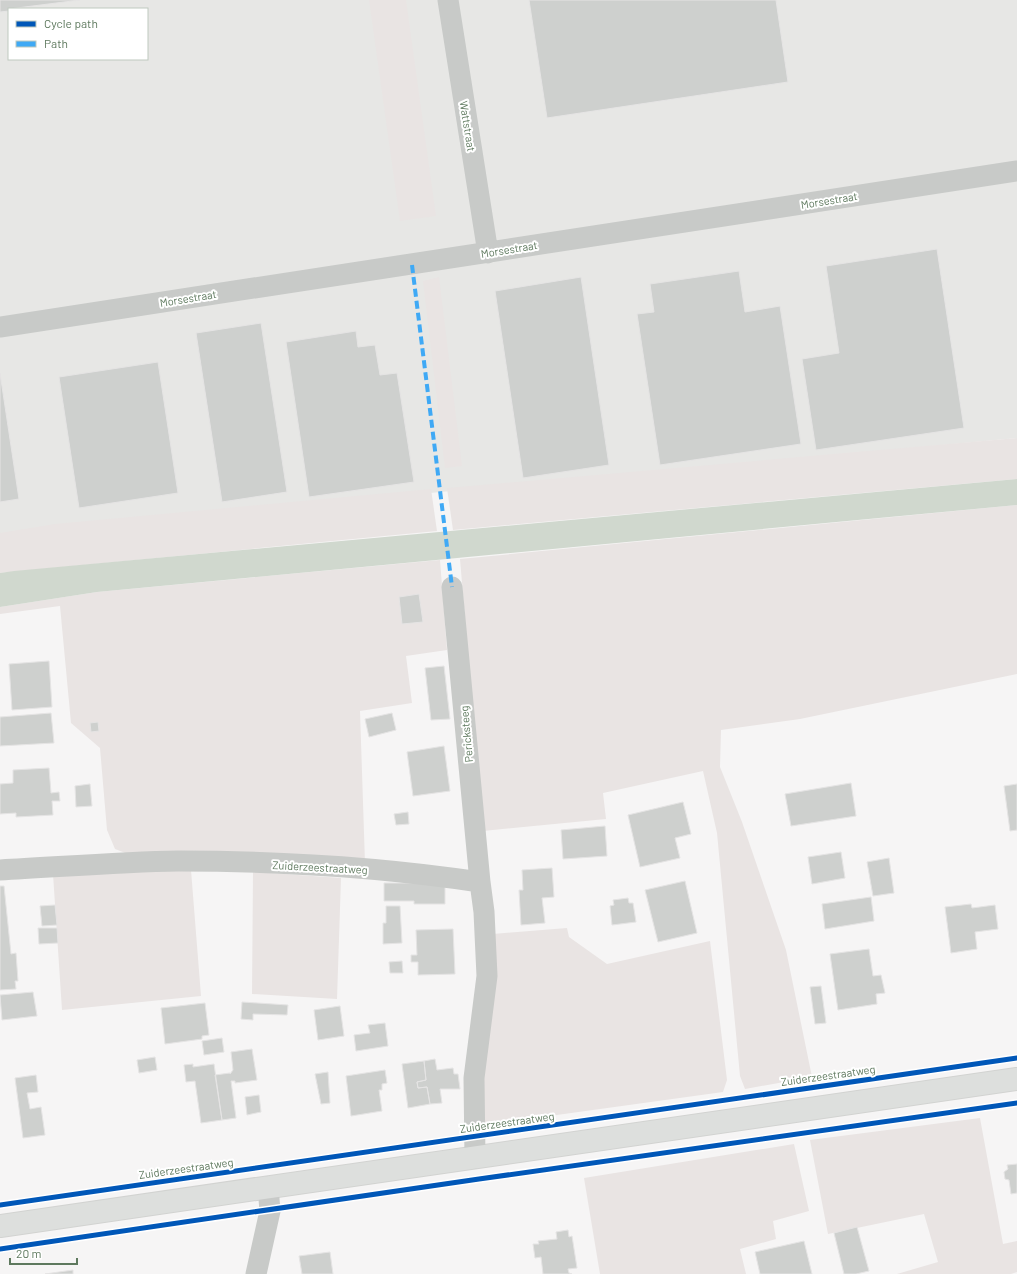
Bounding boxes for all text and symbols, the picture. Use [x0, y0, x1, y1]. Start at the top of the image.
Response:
legend [8, 8, 148, 60]
text: Cycle path [44, 16, 98, 30]
text: Path [44, 36, 68, 50]
street label: Wattstraat [458, 100, 478, 152]
street label: Morsestraat [800, 189, 858, 211]
street label: Morsestraat [480, 238, 538, 260]
street label: Morsestraat [159, 287, 217, 309]
street label: Pericksteeg [457, 705, 475, 763]
street label: Zuiderzeestraatweg [272, 858, 368, 876]
street label: Zuiderzeestraatweg [780, 1062, 876, 1088]
street label: Zuiderzeestraatweg [459, 1109, 555, 1135]
street label: Zuiderzeestraatweg [138, 1155, 234, 1181]
scale bar [10, 1240, 77, 1266]
text: 20 m [16, 1246, 42, 1260]

